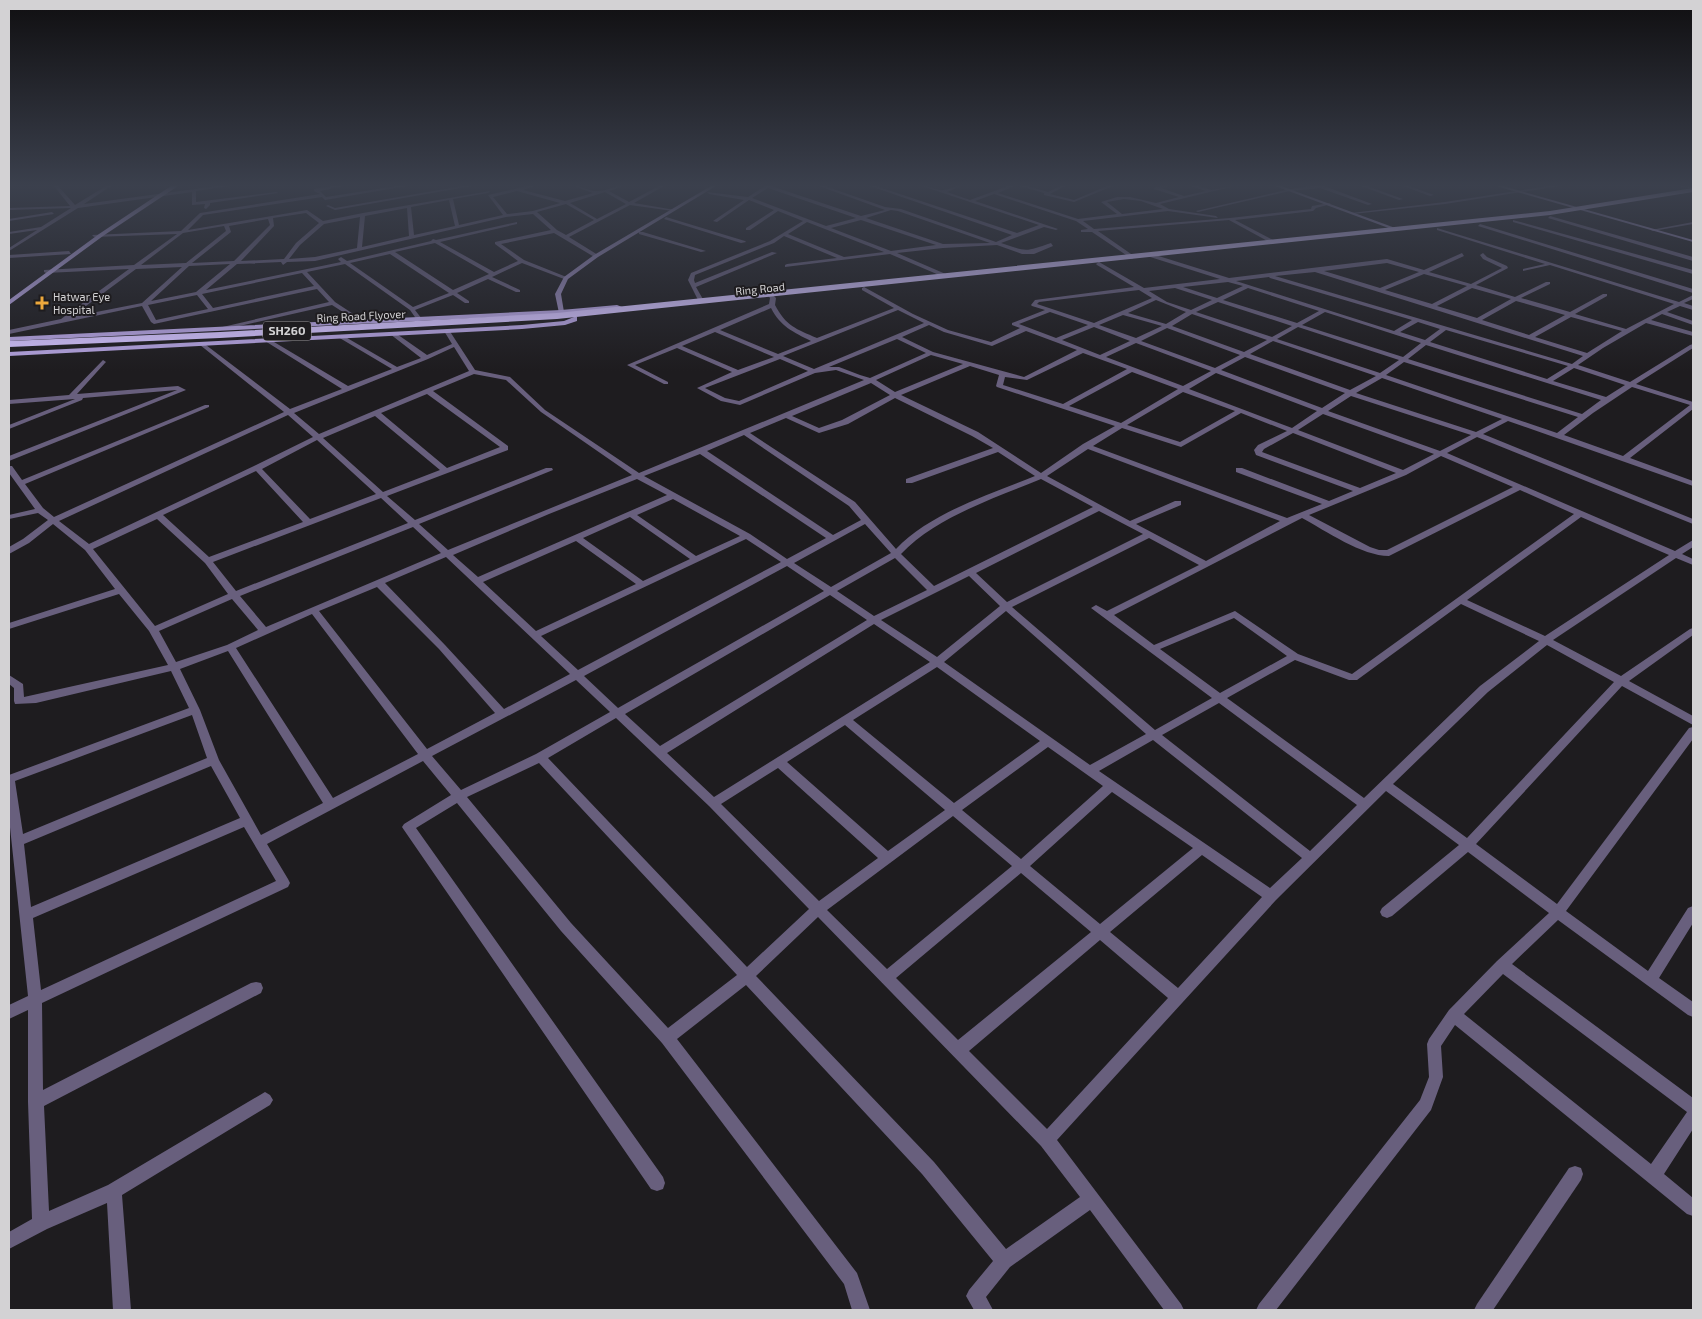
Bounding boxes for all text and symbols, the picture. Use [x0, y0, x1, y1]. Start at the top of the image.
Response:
street label: Ring Road [734, 279, 785, 298]
place label: Hatwar Eye Hospital [53, 290, 110, 316]
marker: Hatwar Eye Hospital [35, 296, 49, 310]
street label: Ring Road Flyover [316, 307, 406, 324]
road number: SH260 [263, 322, 311, 341]

